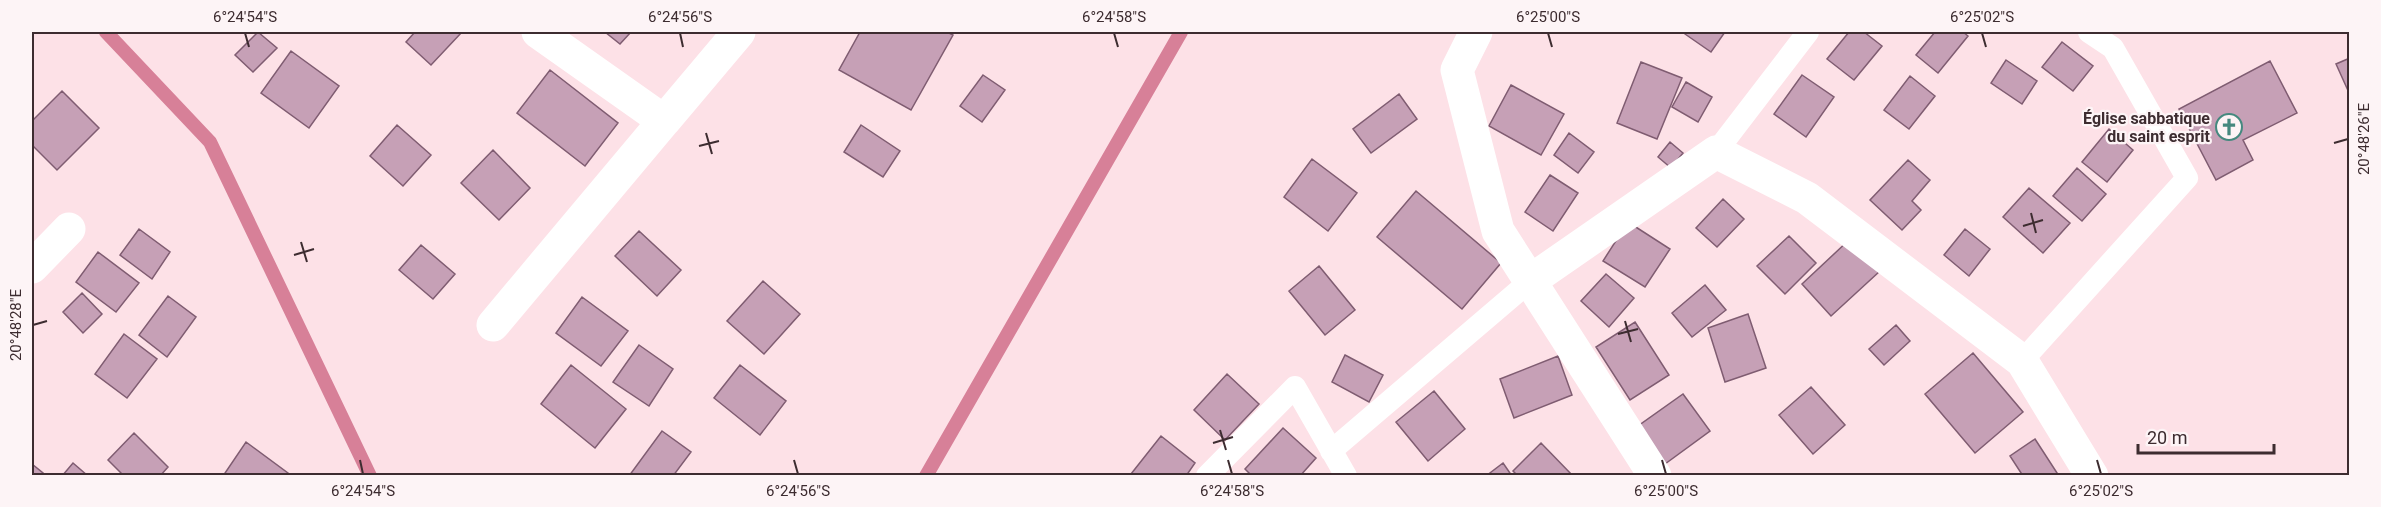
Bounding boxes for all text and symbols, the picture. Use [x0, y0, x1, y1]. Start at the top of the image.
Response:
text: 6°24'54"S [213, 8, 277, 26]
text: 6°24'56"S [648, 8, 712, 26]
text: 6°24'58"S [1082, 8, 1146, 26]
text: 6°25'00"S [1516, 8, 1580, 26]
text: 6°25'02"S [1950, 8, 2014, 26]
text: 20°48'26"E [2355, 102, 2373, 175]
place label: Église sabbatique du saint esprit [2083, 109, 2211, 146]
church icon: Église sabbatique du saint esprit [2214, 112, 2244, 142]
text: 20°48'28"E [7, 288, 25, 361]
scale bar [2138, 417, 2274, 455]
text: 20 m [2147, 427, 2187, 448]
text: 6°24'54"S [331, 482, 395, 500]
text: 6°24'56"S [766, 482, 830, 500]
text: 6°24'58"S [1200, 482, 1264, 500]
text: 6°25'00"S [1634, 482, 1698, 500]
text: 6°25'02"S [2069, 482, 2133, 500]

